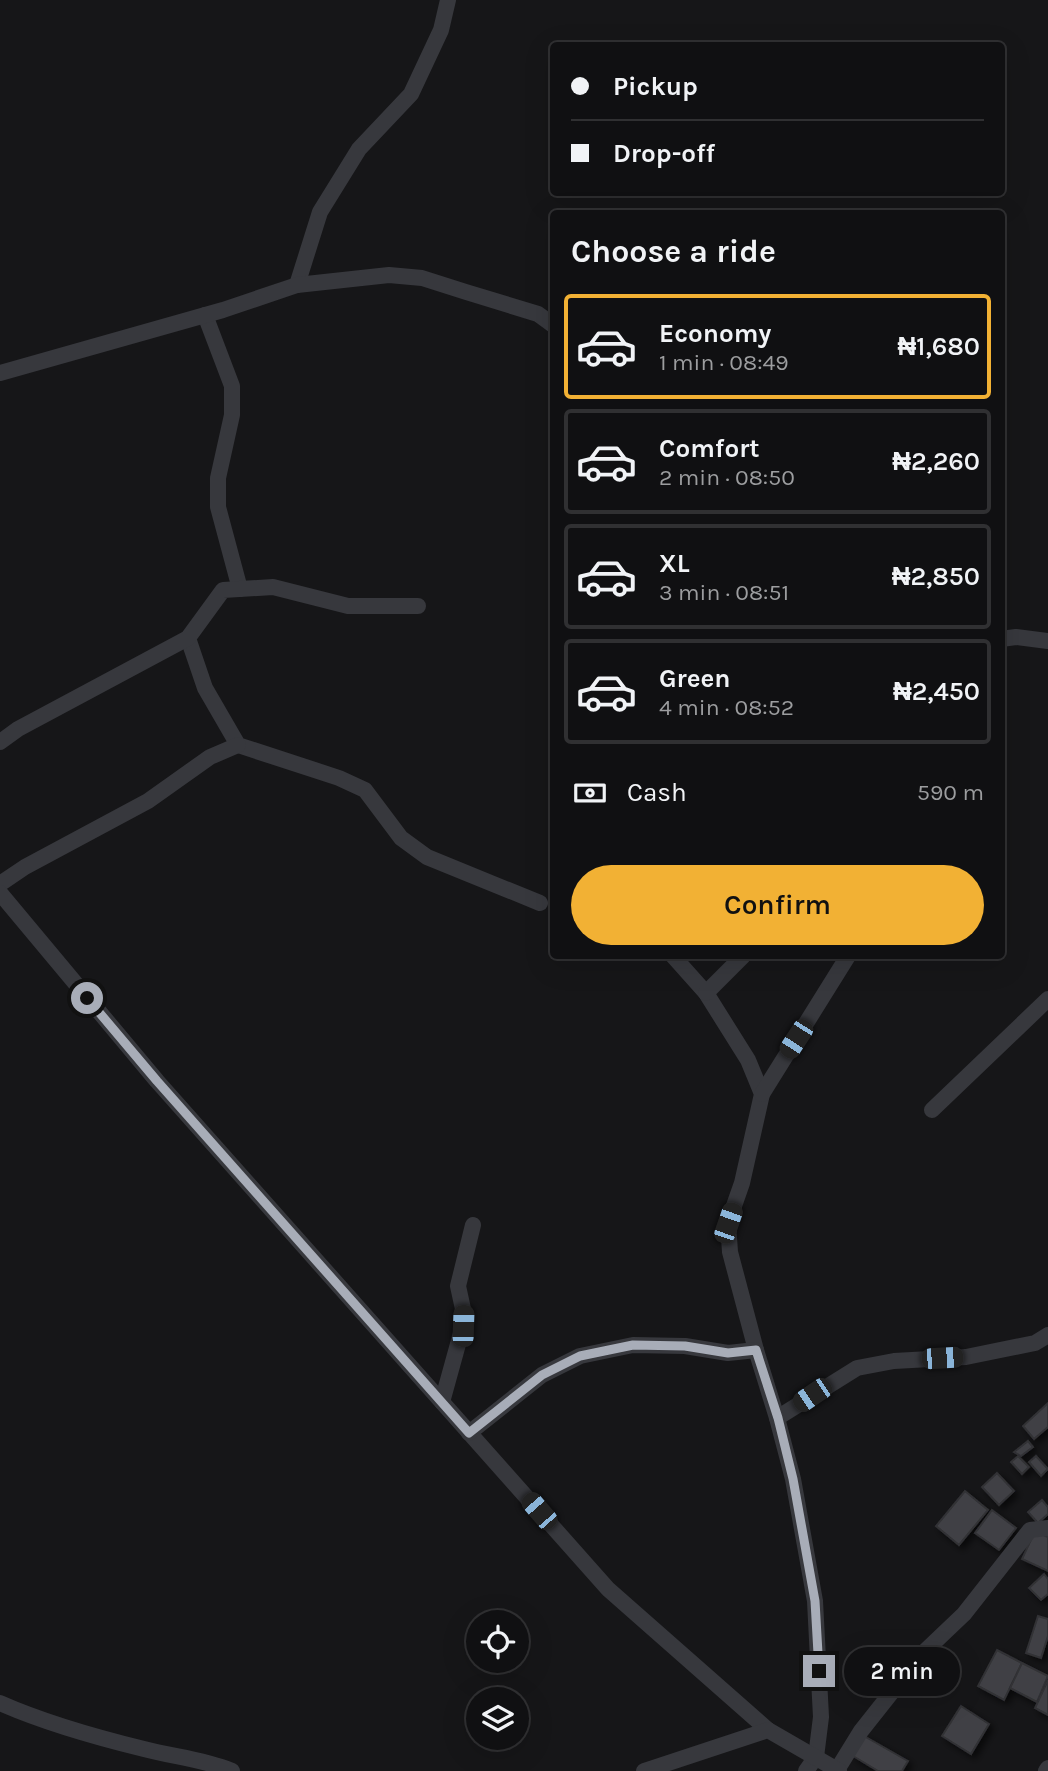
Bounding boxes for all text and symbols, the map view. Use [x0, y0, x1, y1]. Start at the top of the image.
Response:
text: Pickup [613, 71, 698, 102]
text: Drop-off [613, 138, 715, 169]
text: Choose a ride [571, 233, 776, 270]
icon: car [575, 315, 638, 378]
text: Economy [659, 318, 771, 349]
text: ₦1,680 [898, 331, 980, 362]
text: 1 min · 08:49 [659, 349, 789, 376]
icon: car [575, 430, 638, 493]
text: Comfort [659, 433, 760, 464]
text: ₦2,260 [892, 446, 980, 477]
text: 2 min · 08:50 [659, 464, 795, 491]
icon: car [575, 545, 638, 608]
text: XL [659, 548, 690, 579]
text: ₦2,850 [892, 561, 980, 592]
text: 3 min · 08:51 [659, 579, 789, 606]
icon: car [575, 660, 638, 723]
text: Green [659, 663, 731, 694]
text: ₦2,450 [893, 676, 980, 707]
text: 4 min · 08:52 [659, 694, 794, 721]
icon: cash [571, 774, 609, 812]
text: Cash [627, 777, 687, 808]
text: 590 m [917, 779, 984, 806]
button: Confirm [571, 865, 984, 945]
route start [71, 982, 103, 1014]
car [776, 1016, 817, 1062]
car [712, 1200, 745, 1246]
car [452, 1305, 475, 1347]
car [921, 1346, 964, 1370]
car [789, 1375, 836, 1415]
car [518, 1488, 561, 1534]
map controls [466, 1610, 529, 1750]
button: locate [466, 1610, 529, 1673]
callout: 2 min [844, 1646, 959, 1696]
route end [803, 1655, 835, 1687]
text: 2 min [871, 1658, 933, 1685]
button: layers [466, 1687, 529, 1750]

